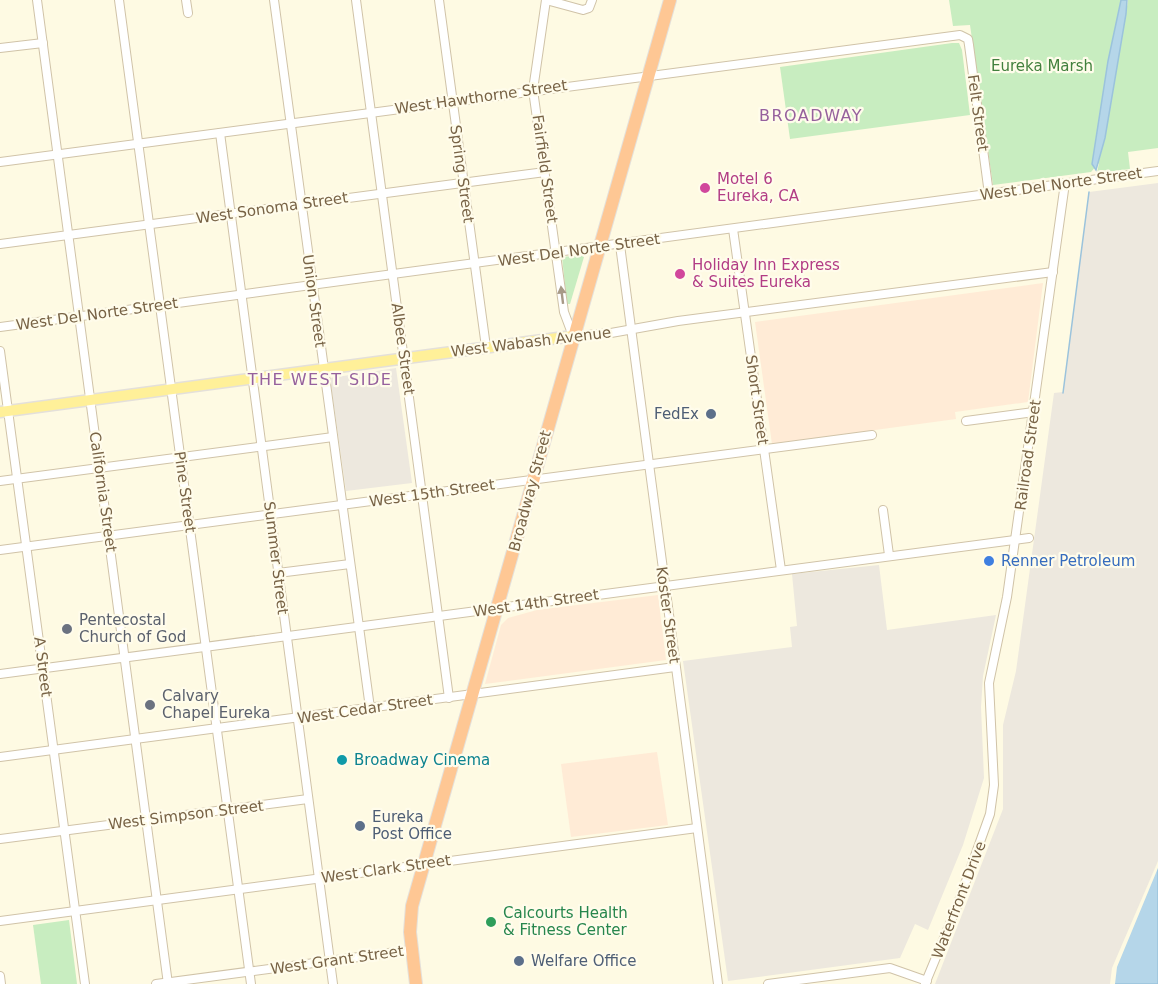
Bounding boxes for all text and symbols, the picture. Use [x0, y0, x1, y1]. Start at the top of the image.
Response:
park label: Eureka Marsh [991, 57, 1093, 75]
street label: Felt Street [964, 73, 992, 153]
street label: West Hawthorne Street [394, 76, 568, 118]
district label: BROADWAY [759, 106, 863, 125]
street label: Fairfield Street [528, 114, 562, 225]
street label: Spring Street [446, 124, 478, 224]
street label: West Del Norte Street [979, 164, 1143, 204]
place label: Motel 6 Eureka, CA [717, 170, 800, 205]
marker: Motel 6 Eureka, CA [698, 181, 712, 195]
street label: West Sonoma Street [195, 188, 349, 228]
street label: West Del Norte Street [497, 230, 661, 270]
street label: Union Street [299, 253, 329, 349]
place label: Holiday Inn Express & Suites Eureka [692, 256, 840, 291]
marker: Holiday Inn Express & Suites Eureka [673, 267, 687, 281]
one-way arrow [557, 286, 567, 305]
street label: West Del Norte Street [15, 294, 179, 334]
street label: Albee Street [388, 302, 418, 396]
street label: West Wabash Avenue [450, 323, 612, 361]
street label: Short Street [742, 354, 772, 446]
district label: THE WEST SIDE [247, 370, 392, 389]
street label: Railroad Street [1011, 398, 1045, 512]
place label: FedEx [654, 405, 699, 423]
marker: FedEx [704, 407, 718, 421]
street label: Broadway Street [505, 428, 555, 554]
street label: California Street [86, 431, 120, 554]
street label: Pine Street [170, 450, 200, 534]
street label: West 15th Street [368, 475, 496, 511]
street label: Summer Street [260, 500, 292, 616]
place label: Renner Petroleum [1001, 552, 1135, 570]
marker: Renner Petroleum [982, 554, 996, 568]
street label: Koster Street [652, 565, 684, 665]
street label: West 14th Street [472, 585, 600, 621]
place label: Pentecostal Church of God [79, 611, 186, 646]
marker: Pentecostal Church of God [60, 622, 74, 636]
street label: A Street [30, 636, 56, 698]
place label: Calvary Chapel Eureka [162, 687, 271, 722]
street label: West Cedar Street [296, 691, 434, 727]
marker: Calvary Chapel Eureka [143, 698, 157, 712]
place label: Broadway Cinema [354, 751, 490, 769]
marker: Broadway Cinema [335, 753, 349, 767]
street label: West Simpson Street [107, 797, 265, 833]
place label: Eureka Post Office [372, 808, 452, 843]
marker: Eureka Post Office [353, 819, 367, 833]
street label: Waterfront Drive [928, 839, 990, 961]
street label: West Clark Street [320, 851, 452, 887]
place label: Calcourts Health & Fitness Center [503, 904, 628, 939]
marker: Calcourts Health & Fitness Center [484, 915, 498, 929]
street label: West Grant Street [269, 942, 405, 978]
place label: Welfare Office [531, 952, 636, 970]
marker: Welfare Office [512, 954, 526, 968]

